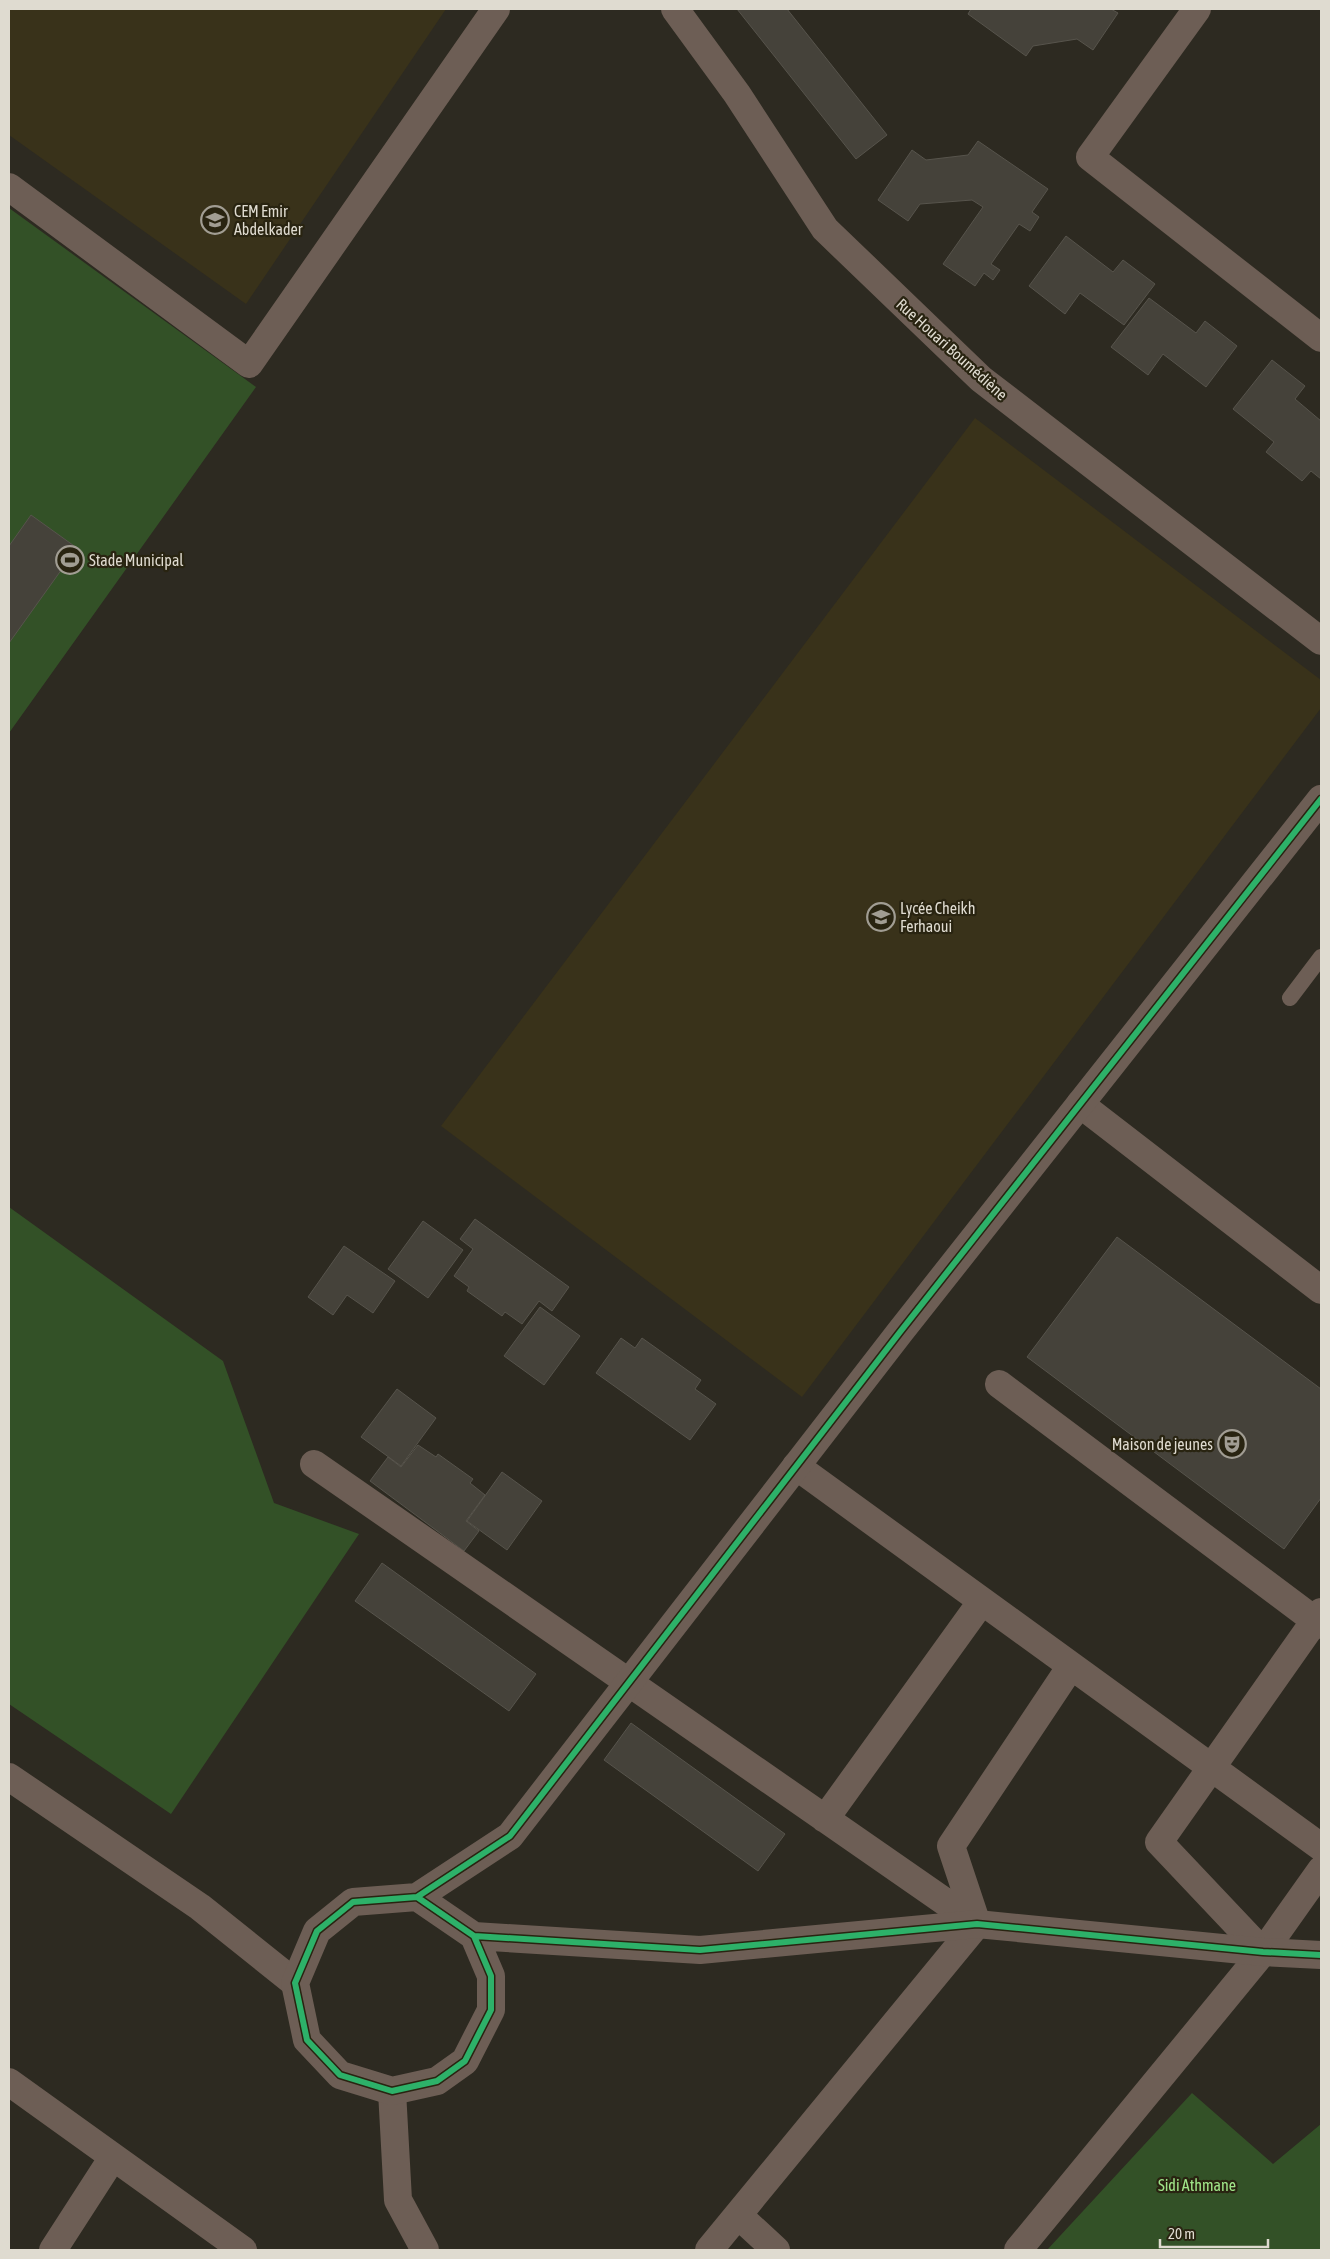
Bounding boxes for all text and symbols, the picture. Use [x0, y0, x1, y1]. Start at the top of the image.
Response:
place label: CEM Emir Abdelkader [234, 202, 303, 238]
school or university icon: CEM Emir Abdelkader [200, 205, 230, 235]
street label: Rue Houari Boumédiène [893, 295, 1011, 403]
sports icon: Stade Municipal [55, 545, 85, 575]
place label: Stade Municipal [89, 551, 184, 570]
place label: Lycée Cheikh Ferhaoui [900, 899, 975, 935]
school or university icon: Lycée Cheikh Ferhaoui [866, 902, 896, 932]
theatre icon: Maison de jeunes [1217, 1429, 1247, 1459]
place label: Maison de jeunes [1112, 1435, 1213, 1454]
park label: Sidi Athmane [1158, 2176, 1236, 2194]
scale bar [1160, 2216, 1268, 2248]
text: 20 m [1168, 2225, 1195, 2242]

